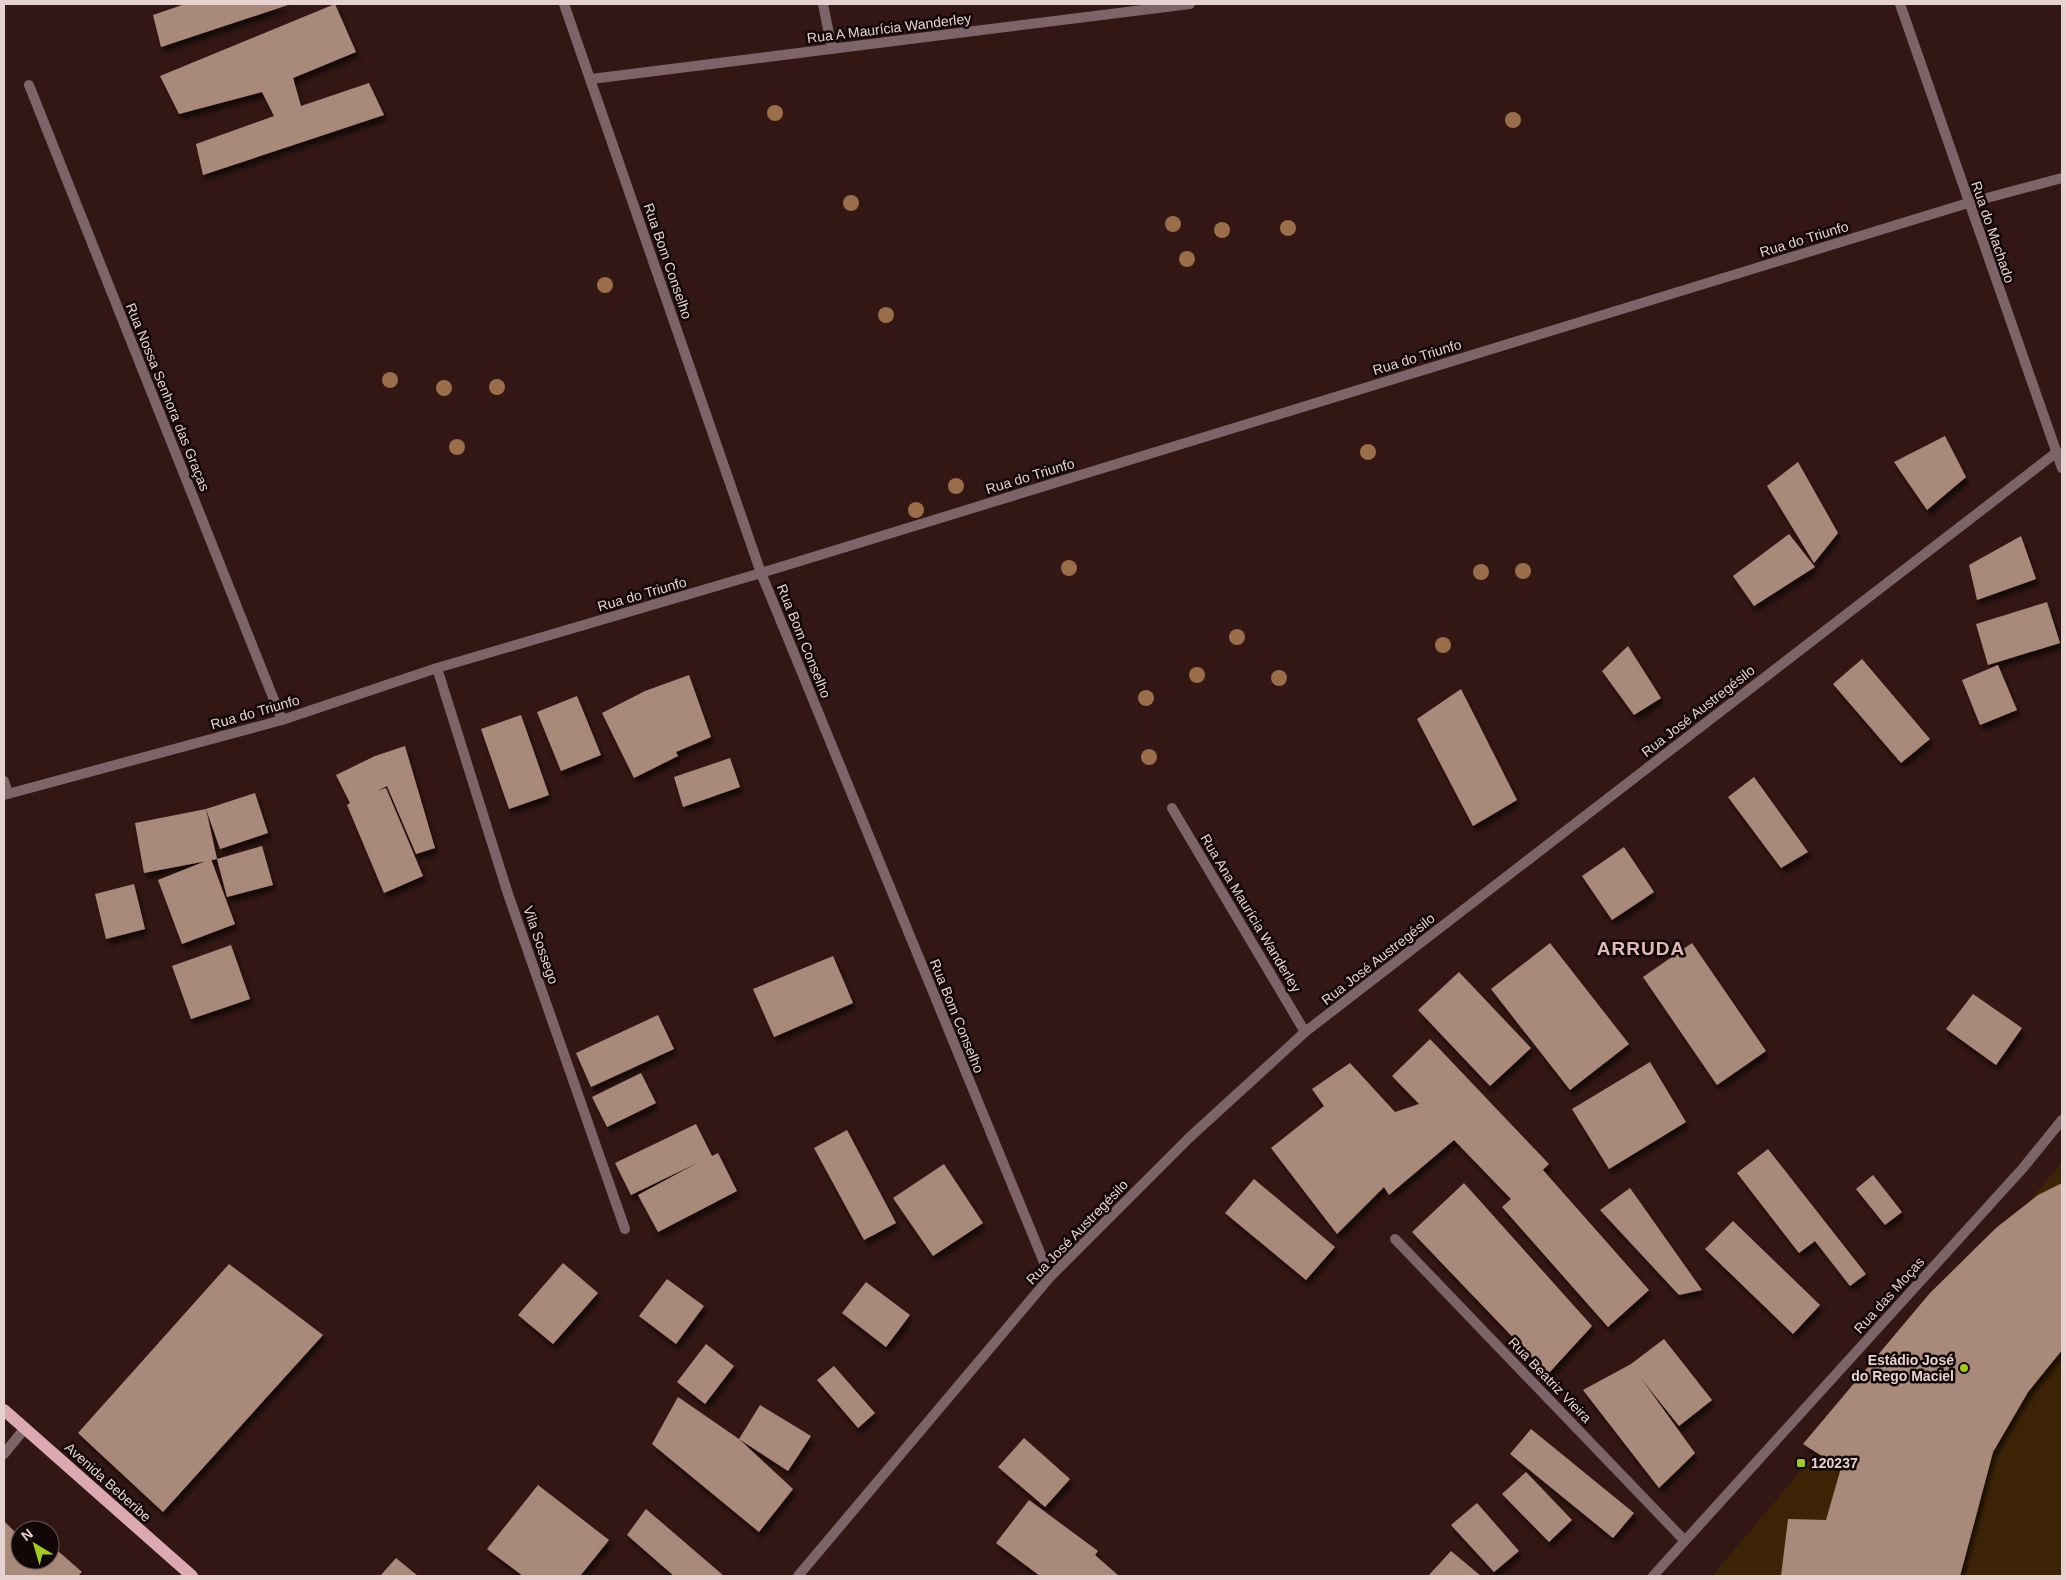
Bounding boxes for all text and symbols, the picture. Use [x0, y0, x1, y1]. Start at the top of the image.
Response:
street label: Rua A Maurícia Wanderley [806, 10, 972, 46]
street label: Rua do Machado [1968, 179, 2018, 285]
street label: Rua Bom Conselho [641, 201, 695, 321]
street label: Rua do Triunfo [1758, 218, 1850, 260]
street label: Rua Nossa Senhora das Graças [123, 301, 213, 493]
street label: Rua do Triunfo [1371, 336, 1463, 378]
street label: Rua do Triunfo [984, 455, 1076, 497]
street label: Rua do Triunfo [596, 574, 689, 614]
street label: Rua Bom Conselho [774, 582, 834, 700]
street label: Rua José Austregésilo [1638, 662, 1758, 760]
street label: Rua do Triunfo [209, 692, 302, 732]
street label: Rua Ana Maurícia Wanderley [1197, 831, 1305, 995]
street label: Vila Sossego [520, 904, 562, 986]
street label: Rua José Austregésilo [1318, 910, 1438, 1008]
district label: ARRUDA [1597, 938, 1685, 959]
street label: Rua Bom Conselho [927, 957, 987, 1075]
street label: Rua José Austregésilo [1023, 1176, 1131, 1288]
street label: Rua das Moças [1851, 1253, 1927, 1337]
street label: Rua Beatriz Vieira [1505, 1334, 1595, 1426]
place label: Estádio José do Rego Maciel [1851, 1352, 1954, 1384]
marker: Estádio José do Rego Maciel [1958, 1362, 1970, 1374]
street label: Avenida Beberibe [62, 1439, 154, 1525]
place label: 120237 [1811, 1455, 1858, 1471]
marker: 120237 [1795, 1457, 1807, 1469]
north arrow [10, 1520, 60, 1570]
text: N [18, 1525, 36, 1544]

